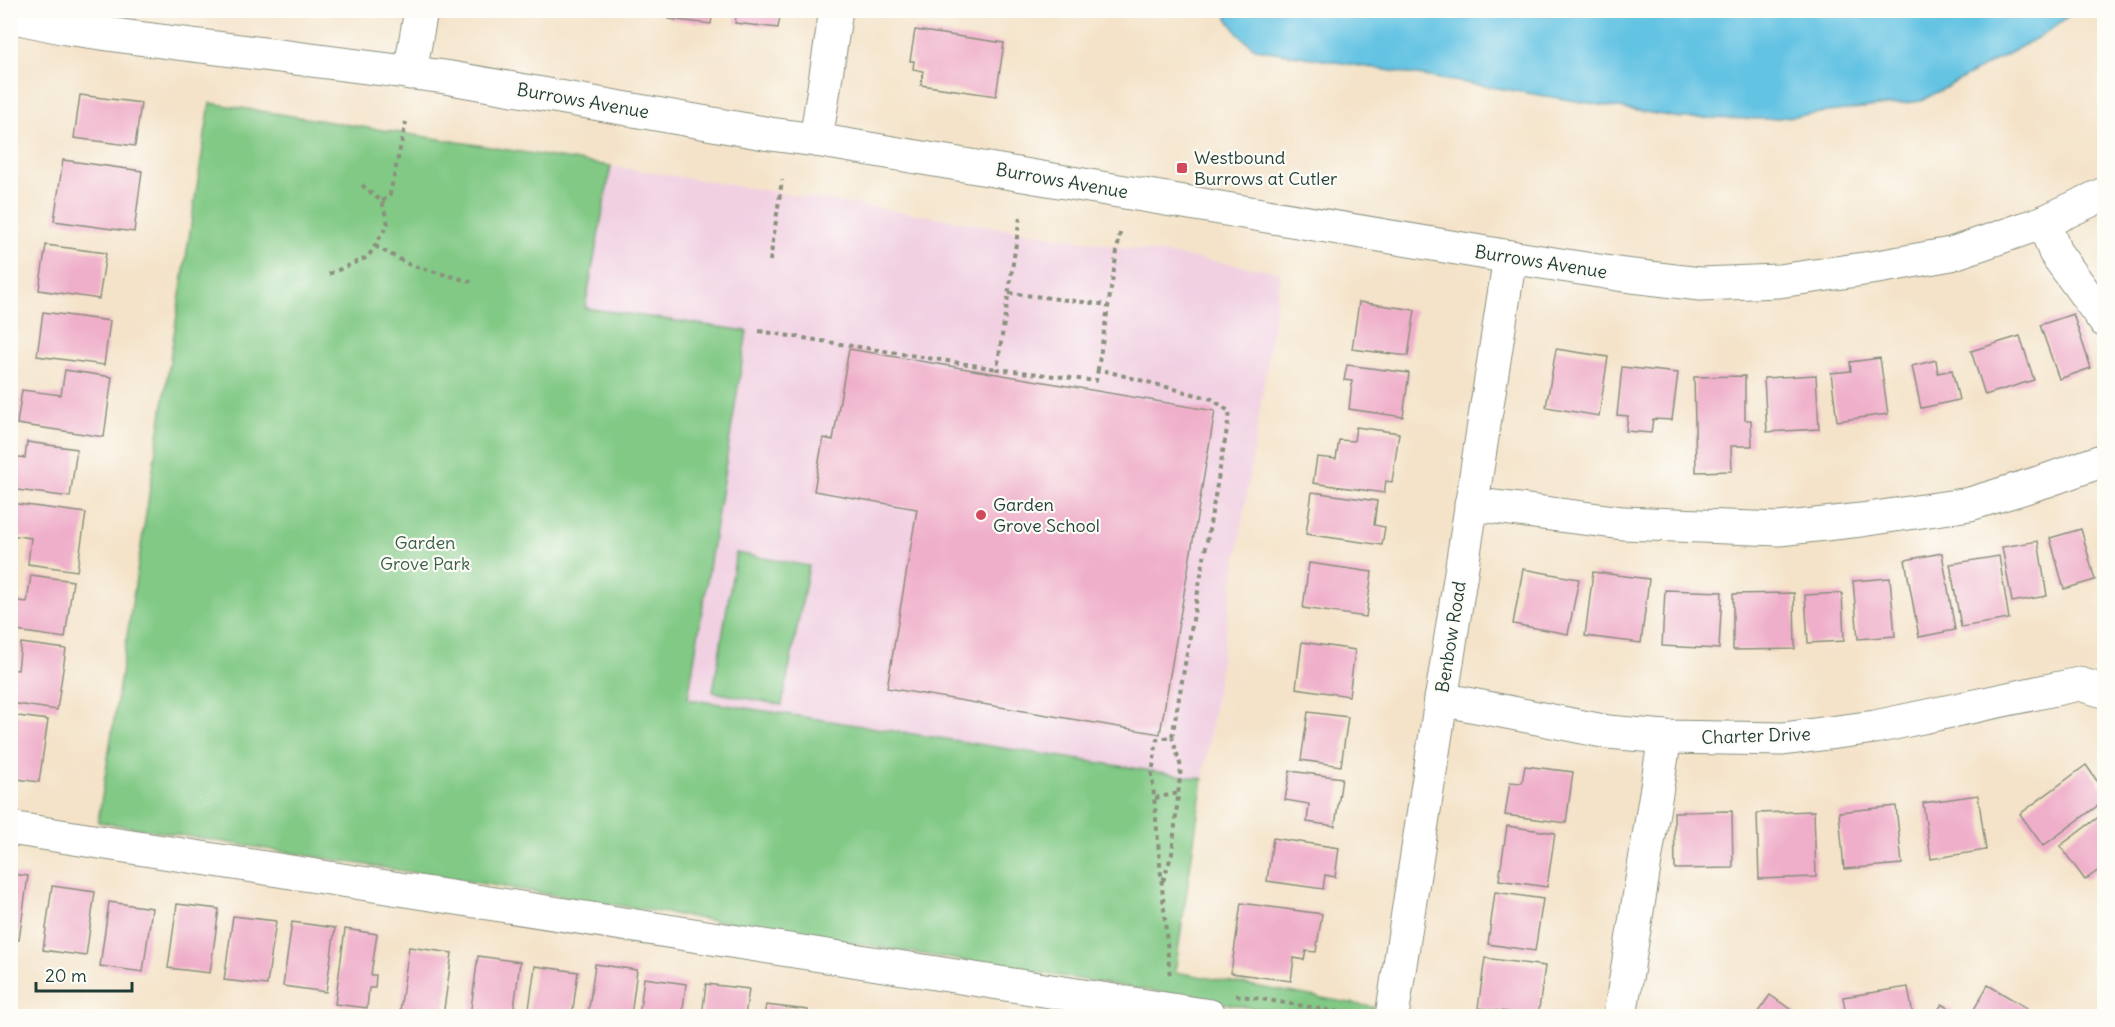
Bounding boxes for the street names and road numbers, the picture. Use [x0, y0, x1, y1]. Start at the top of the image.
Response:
street label: Burrows Avenue [515, 78, 651, 123]
street label: Burrows Avenue [994, 158, 1130, 203]
street label: Burrows Avenue [1473, 240, 1609, 283]
street label: Benbow Road [1430, 579, 1471, 694]
street label: Charter Drive [1701, 722, 1811, 749]

